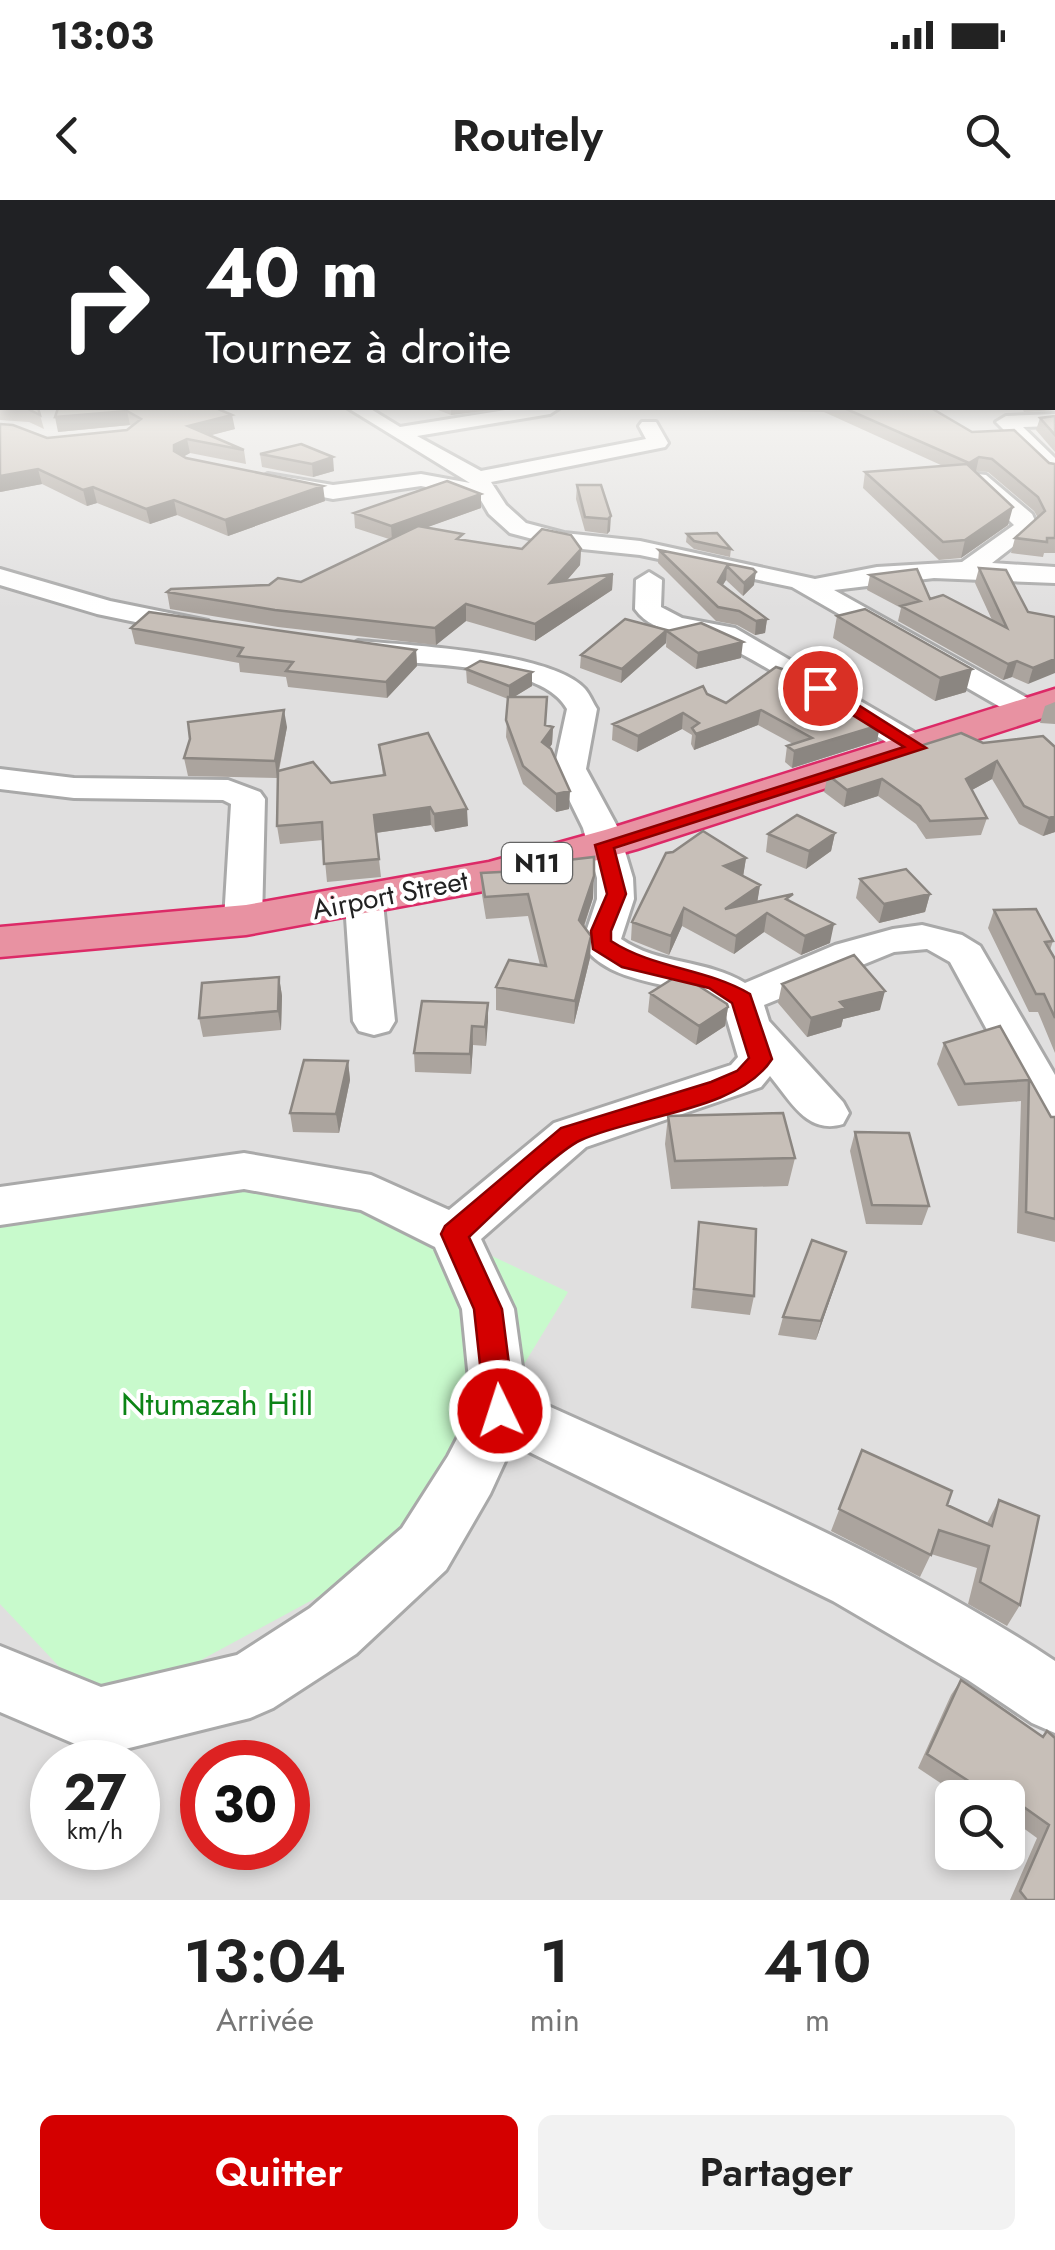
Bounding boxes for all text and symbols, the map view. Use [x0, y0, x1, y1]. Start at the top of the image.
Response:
text: 13:03 [50, 8, 154, 63]
text: Routely [452, 103, 603, 168]
icon: back [40, 108, 95, 163]
icon: search [960, 108, 1015, 163]
text: 40 m [205, 222, 379, 323]
icon: right [40, 240, 170, 370]
text: Tournez à droite [205, 315, 511, 380]
pin [778, 646, 863, 731]
icon: arrive [793, 661, 848, 716]
road number: N11 [502, 843, 572, 883]
street label: Airport Street [308, 860, 472, 930]
position arrow [448, 1359, 552, 1463]
park label: Ntumazah Hill [121, 1381, 313, 1427]
speed limit sign: 30 [180, 1740, 310, 1870]
text: 27 [64, 1756, 126, 1829]
map controls [935, 1780, 1025, 1870]
button: search [935, 1780, 1025, 1870]
text: km/h [67, 1812, 123, 1848]
text: 13:04 [184, 1918, 346, 2005]
text: 1 [540, 1918, 570, 2005]
text: 410 [764, 1918, 871, 2005]
text: Arrivée [216, 1997, 314, 2043]
text: min [530, 1997, 580, 2043]
text: m [805, 1997, 830, 2043]
button: Quitter [40, 2115, 518, 2230]
button: Partager [538, 2115, 1015, 2230]

